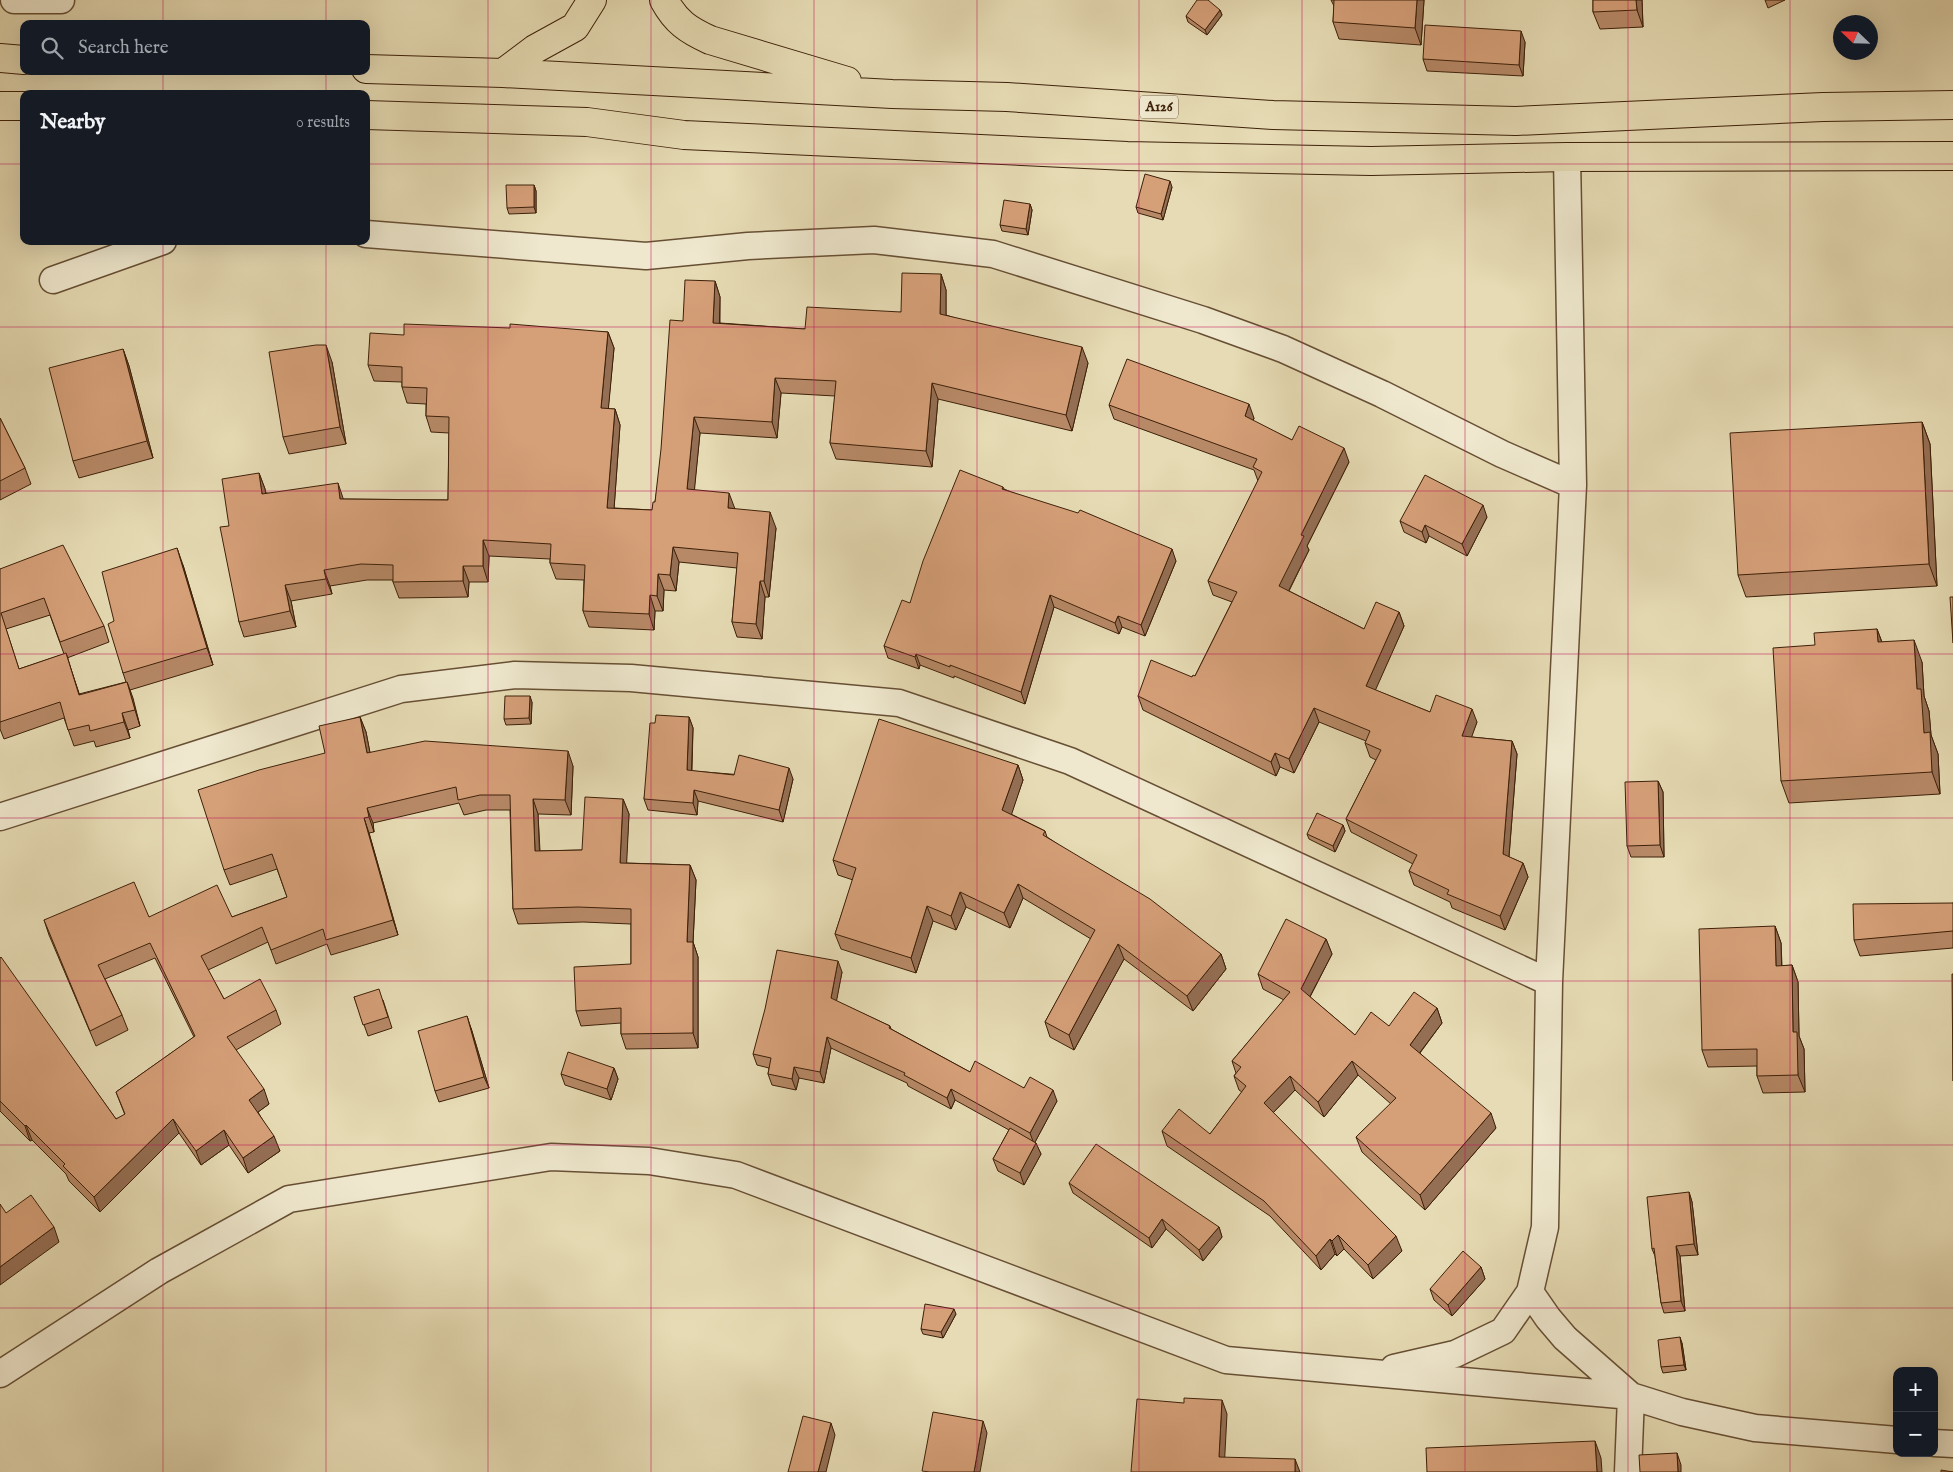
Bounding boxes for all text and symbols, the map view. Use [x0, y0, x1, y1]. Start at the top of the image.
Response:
north arrow [1833, 15, 1878, 60]
search box [20, 20, 370, 75]
icon: search [38, 34, 66, 62]
text: Search here [78, 36, 169, 60]
road number: A126 [1140, 95, 1178, 118]
text: Nearby [40, 109, 105, 136]
text: 0 results [296, 113, 350, 133]
map controls [1893, 1367, 1938, 1457]
button: + [1893, 1367, 1938, 1412]
button: − [1893, 1412, 1938, 1457]

